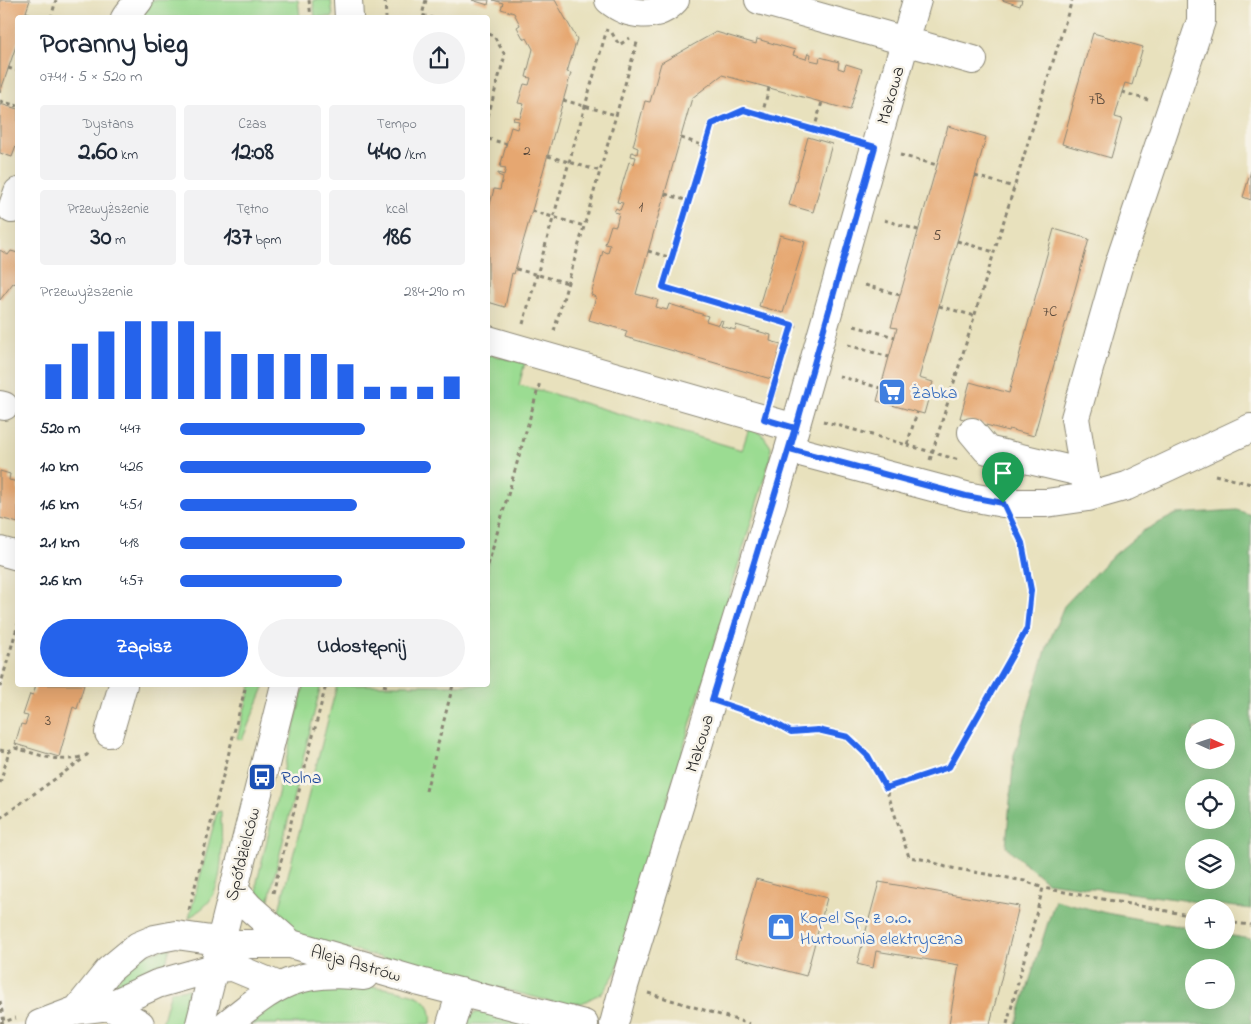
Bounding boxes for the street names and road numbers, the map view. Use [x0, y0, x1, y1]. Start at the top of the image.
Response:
street label: Makowa [871, 63, 913, 128]
street label: Makowa [680, 711, 722, 776]
street label: Spółdzielców [220, 805, 268, 904]
street label: Aleja Astrów [307, 940, 404, 990]

